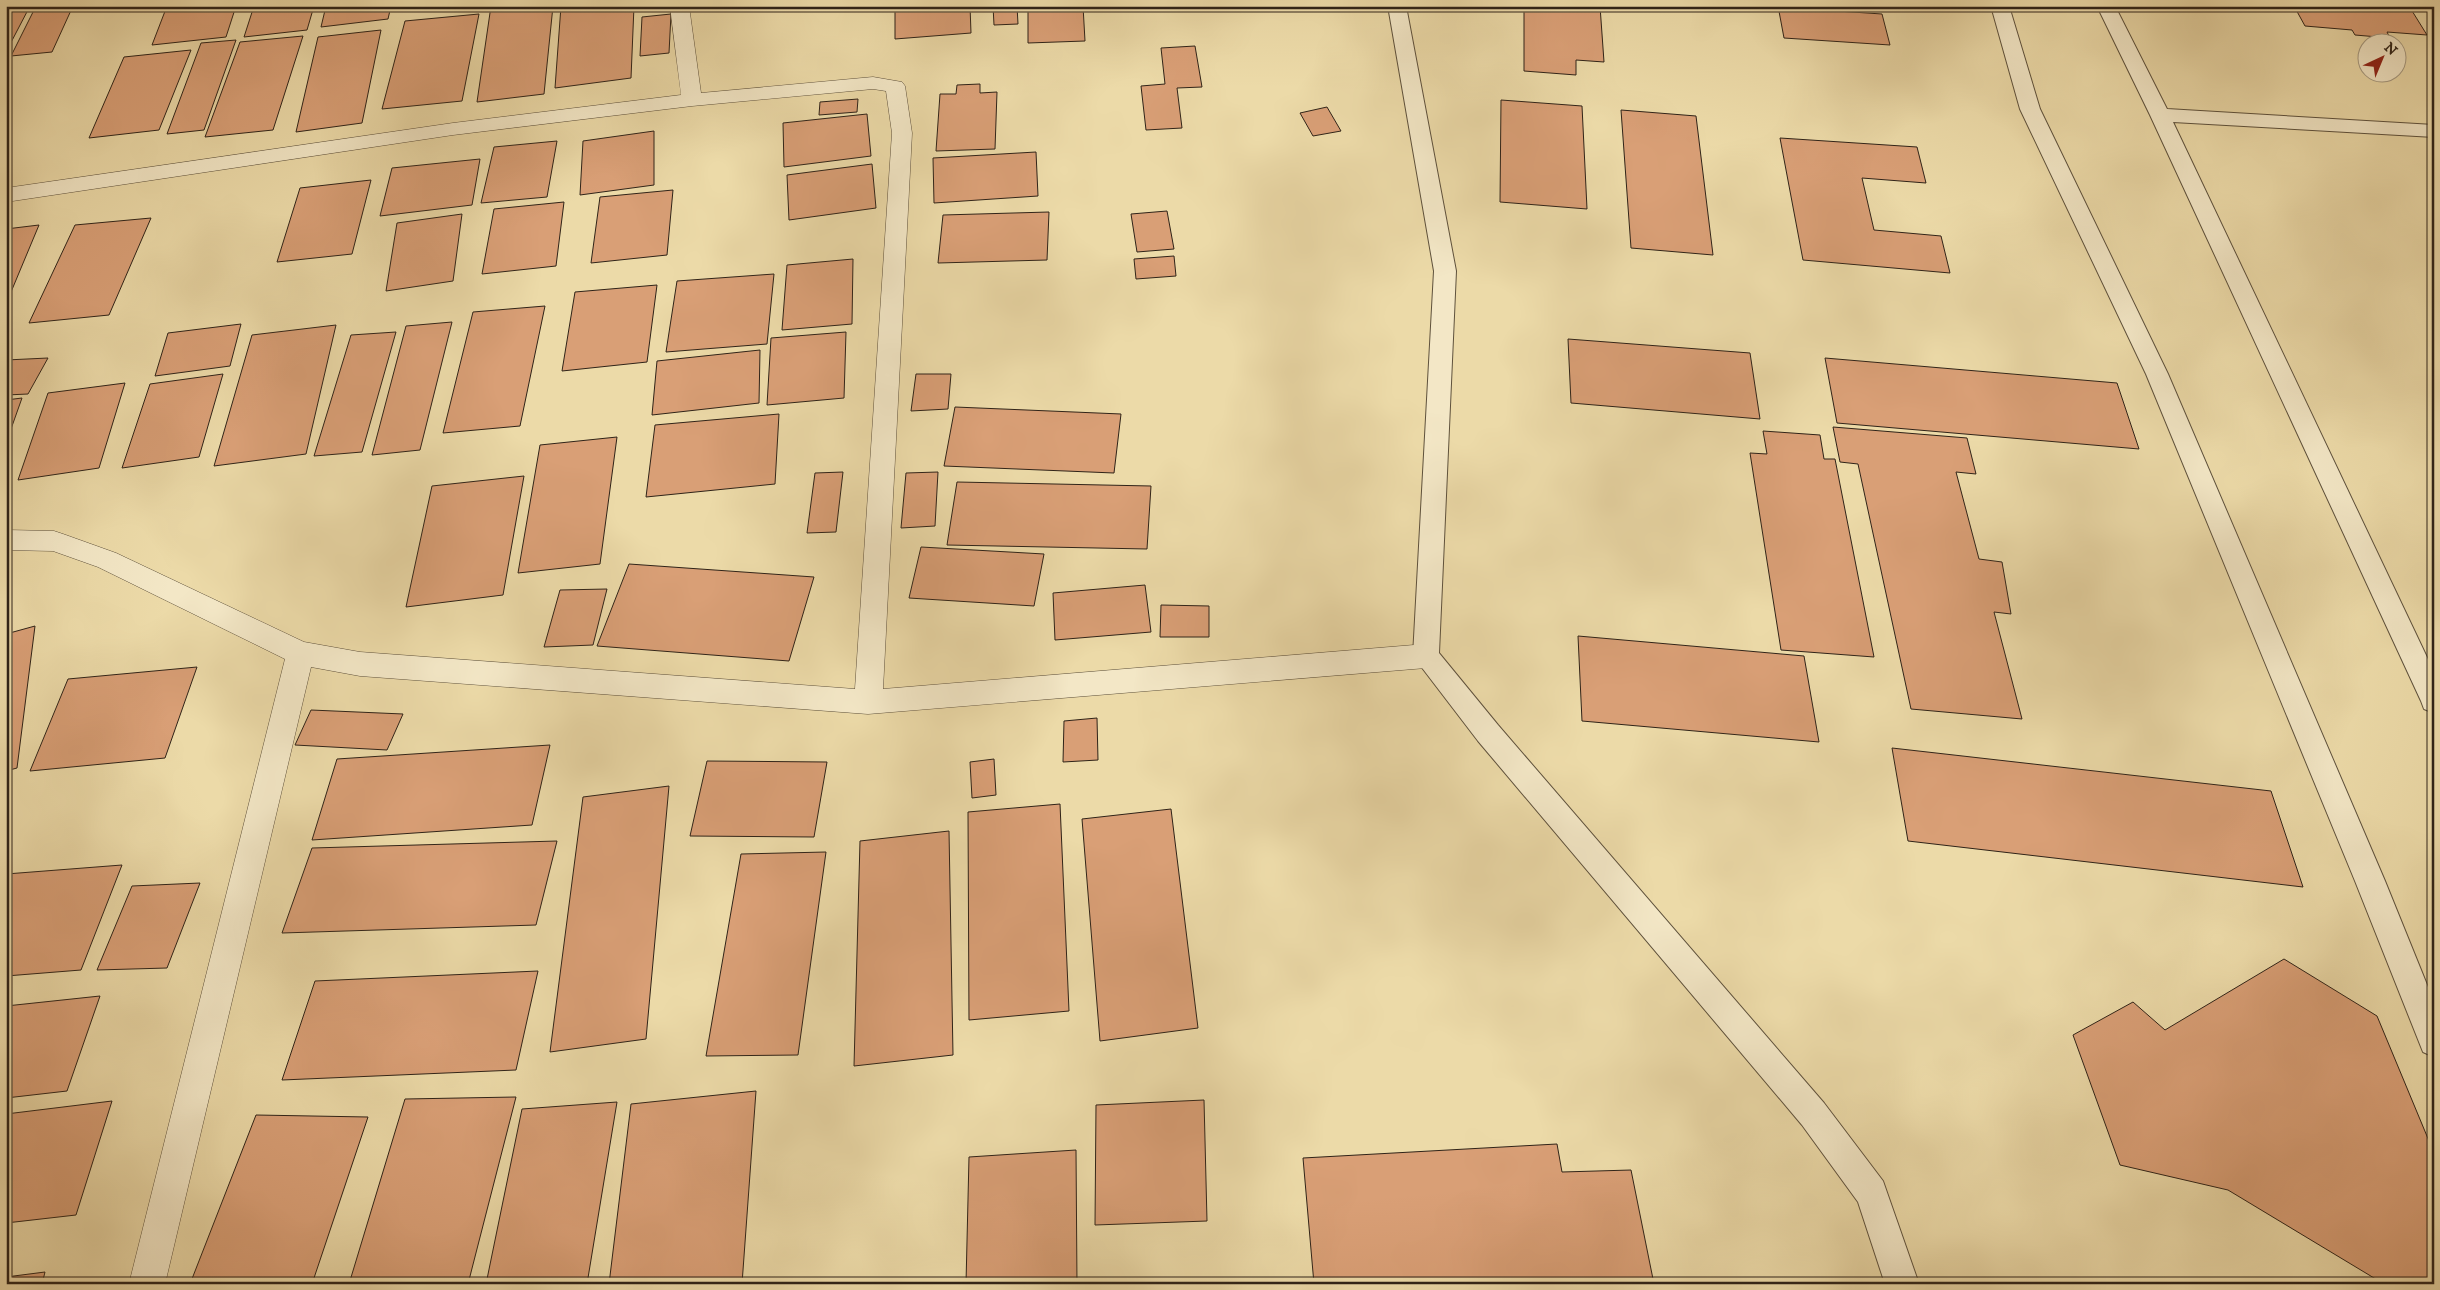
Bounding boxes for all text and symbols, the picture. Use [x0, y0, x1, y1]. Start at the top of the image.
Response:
north arrow [2358, 32, 2408, 82]
text: N [2380, 39, 2401, 60]

